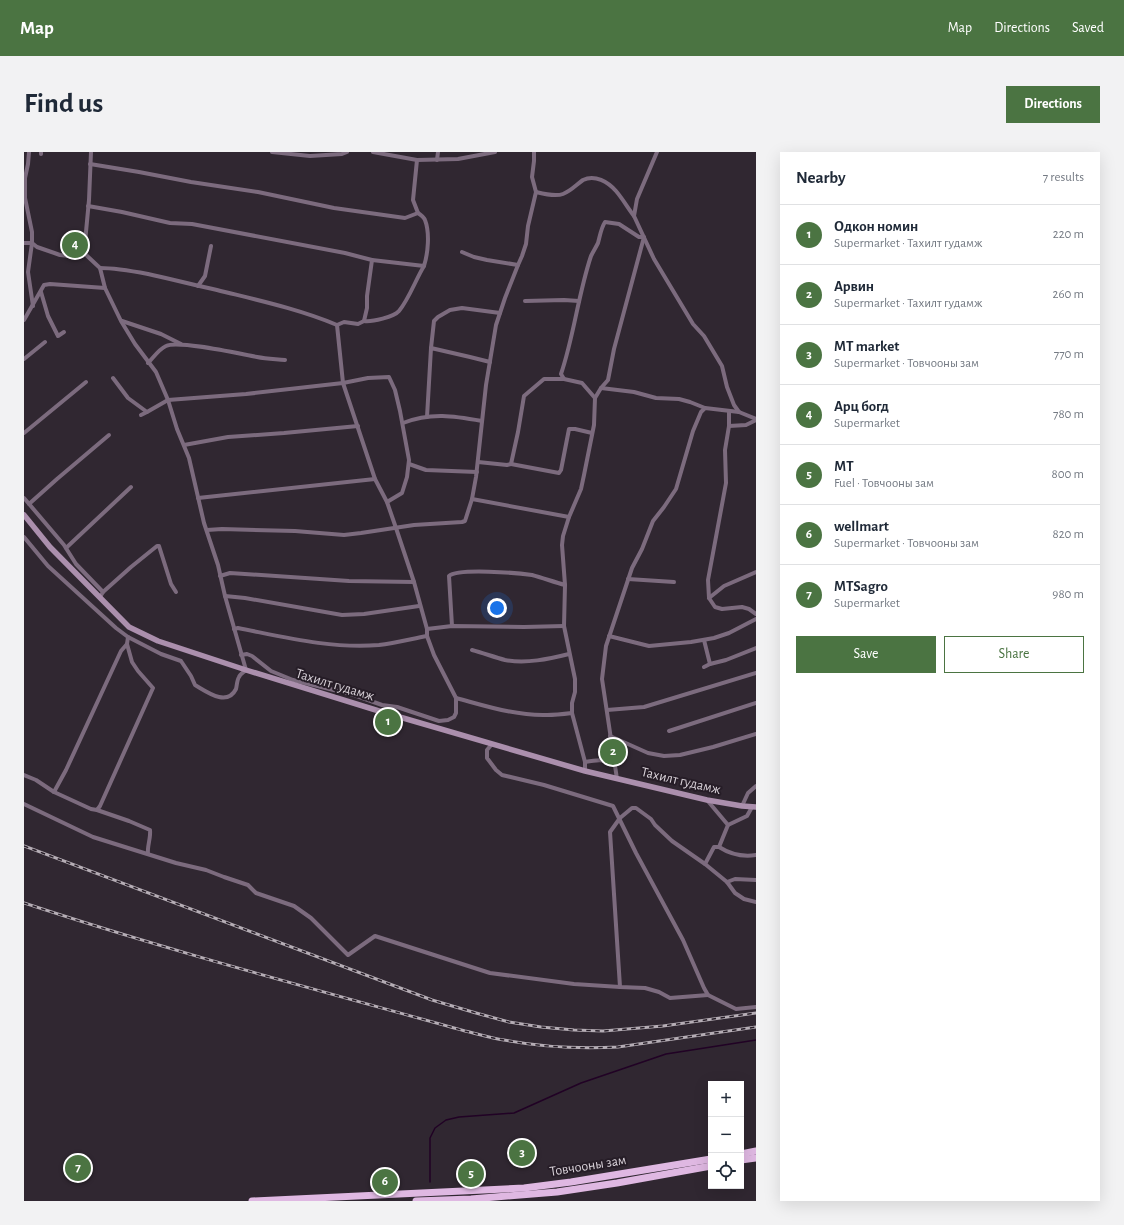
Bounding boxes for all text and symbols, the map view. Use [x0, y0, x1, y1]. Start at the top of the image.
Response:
text: Map [20, 19, 54, 38]
text: Map [948, 21, 972, 35]
text: Directions [994, 21, 1050, 35]
text: Saved [1072, 21, 1104, 35]
button: Directions [1006, 86, 1100, 123]
text: Find us [24, 90, 103, 118]
text: Nearby [796, 169, 846, 186]
text: 7 results [1043, 171, 1084, 184]
text: Одкон номин [834, 219, 918, 234]
text: 1 [807, 228, 811, 241]
text: 220 m [1053, 228, 1084, 241]
pin: 4 [62, 230, 88, 260]
text: Supermarket · Тахилт гудамж [834, 237, 983, 250]
text: Арвин [834, 279, 874, 294]
text: 2 [806, 288, 812, 301]
text: 260 m [1053, 288, 1084, 301]
text: Supermarket · Тахилт гудамж [834, 297, 983, 310]
text: MT market [834, 339, 899, 354]
text: 3 [806, 348, 812, 361]
text: 770 m [1054, 348, 1084, 361]
text: Supermarket · Товчооны зам [834, 357, 979, 370]
text: Арц богд [834, 399, 889, 414]
text: 4 [806, 408, 812, 421]
text: 780 m [1053, 408, 1084, 421]
text: Supermarket [834, 417, 900, 430]
text: МТ [834, 459, 854, 474]
text: 5 [806, 468, 812, 481]
text: 800 m [1052, 468, 1084, 481]
text: Fuel · Товчооны зам [834, 477, 934, 490]
text: wellmart [834, 519, 889, 534]
text: 6 [806, 528, 812, 541]
text: 820 m [1053, 528, 1084, 541]
text: Supermarket · Товчооны зам [834, 537, 979, 550]
text: MTSagro [834, 579, 888, 594]
text: 7 [806, 588, 812, 601]
text: 980 m [1052, 588, 1084, 601]
text: Supermarket [834, 597, 900, 610]
your location [487, 598, 507, 618]
button: Save [796, 636, 936, 673]
button: Share [944, 636, 1084, 673]
street label: Тахилт гудамж [294, 666, 376, 704]
pin: 1 [375, 707, 401, 737]
pin: 2 [600, 737, 626, 767]
street label: Тахилт гудамж [640, 765, 722, 797]
map controls [708, 1081, 744, 1189]
button: + [708, 1081, 744, 1117]
button: − [708, 1117, 744, 1153]
pin: 3 [509, 1138, 535, 1168]
pin: 7 [65, 1153, 91, 1183]
street label: Товчооны зам [549, 1153, 627, 1179]
button: locate [708, 1153, 744, 1189]
pin: 5 [458, 1159, 484, 1189]
pin: 6 [372, 1167, 398, 1197]

